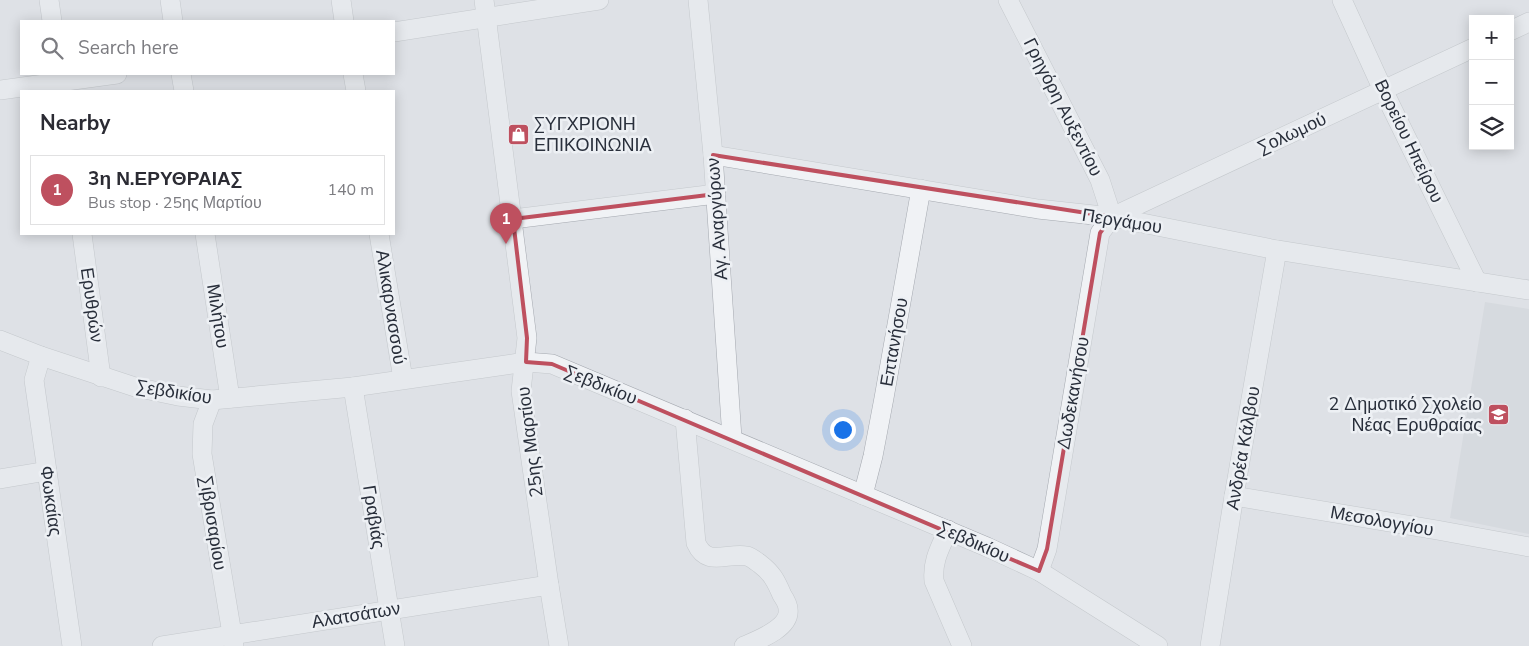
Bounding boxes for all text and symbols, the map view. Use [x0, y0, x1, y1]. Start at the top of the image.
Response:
map controls [1469, 15, 1514, 150]
button: + [1469, 15, 1514, 60]
search box [20, 20, 395, 75]
icon: search [38, 34, 66, 62]
street label: Γρηγόρη Αυξεντίου [1018, 34, 1108, 180]
text: Search here [78, 35, 179, 61]
button: − [1469, 60, 1514, 105]
street label: Βορείου Ηπείρου [1369, 75, 1449, 207]
button: layers [1469, 105, 1514, 150]
street label: Σολωμού [1254, 107, 1330, 159]
text: Nearby [40, 109, 110, 137]
place label: ΣΥΓΧΡΙΟΝΗ ΕΠΙΚΟΙΝΩΝΙΑ [534, 112, 651, 157]
shop icon: ΣΥΓΧΡΙΟΝΗ ΕΠΙΚΟΙΝΩΝΙΑ [506, 122, 530, 146]
street label: Αγ. Αναργύρων [701, 157, 733, 281]
text: 3η Ν.ΕΡΥΘΡΑΙΑΣ [88, 166, 242, 192]
text: 1 [52, 179, 62, 201]
text: 140 m [327, 179, 374, 201]
text: Bus stop · 25ης Μαρτίου [88, 192, 262, 214]
pin: 1 [490, 203, 522, 244]
street label: Περγάμου [1080, 203, 1164, 239]
street label: Αλικαρνασσού [370, 248, 412, 366]
street label: Ερυθρών [75, 266, 109, 344]
street label: Μιλήτου [201, 282, 235, 350]
street label: Επτανήσου [874, 296, 914, 388]
street label: Δωδεκανήσου [1051, 335, 1095, 451]
street label: Σεβδικίου [561, 360, 641, 410]
street label: Σεβδικίου [135, 374, 213, 410]
street label: Ανδρέα Κάλβου [1220, 384, 1266, 512]
street label: 25ης Μαρτίου [511, 385, 549, 499]
place label: 2 Δημοτικό Σχολείο Νέας Ερυθραίας [1329, 392, 1482, 437]
school or university icon: 2 Δημοτικό Σχολείο Νέας Ερυθραίας [1486, 402, 1510, 426]
your location [830, 417, 856, 443]
street label: Φωκαίας [34, 464, 68, 538]
street label: Σιβρισαρίου [194, 474, 232, 572]
street label: Γραβιάς [357, 484, 391, 551]
street label: Μεσολογγίου [1329, 500, 1435, 542]
street label: Σεβδικίου [934, 516, 1014, 568]
street label: Αλατσάτων [310, 596, 402, 634]

